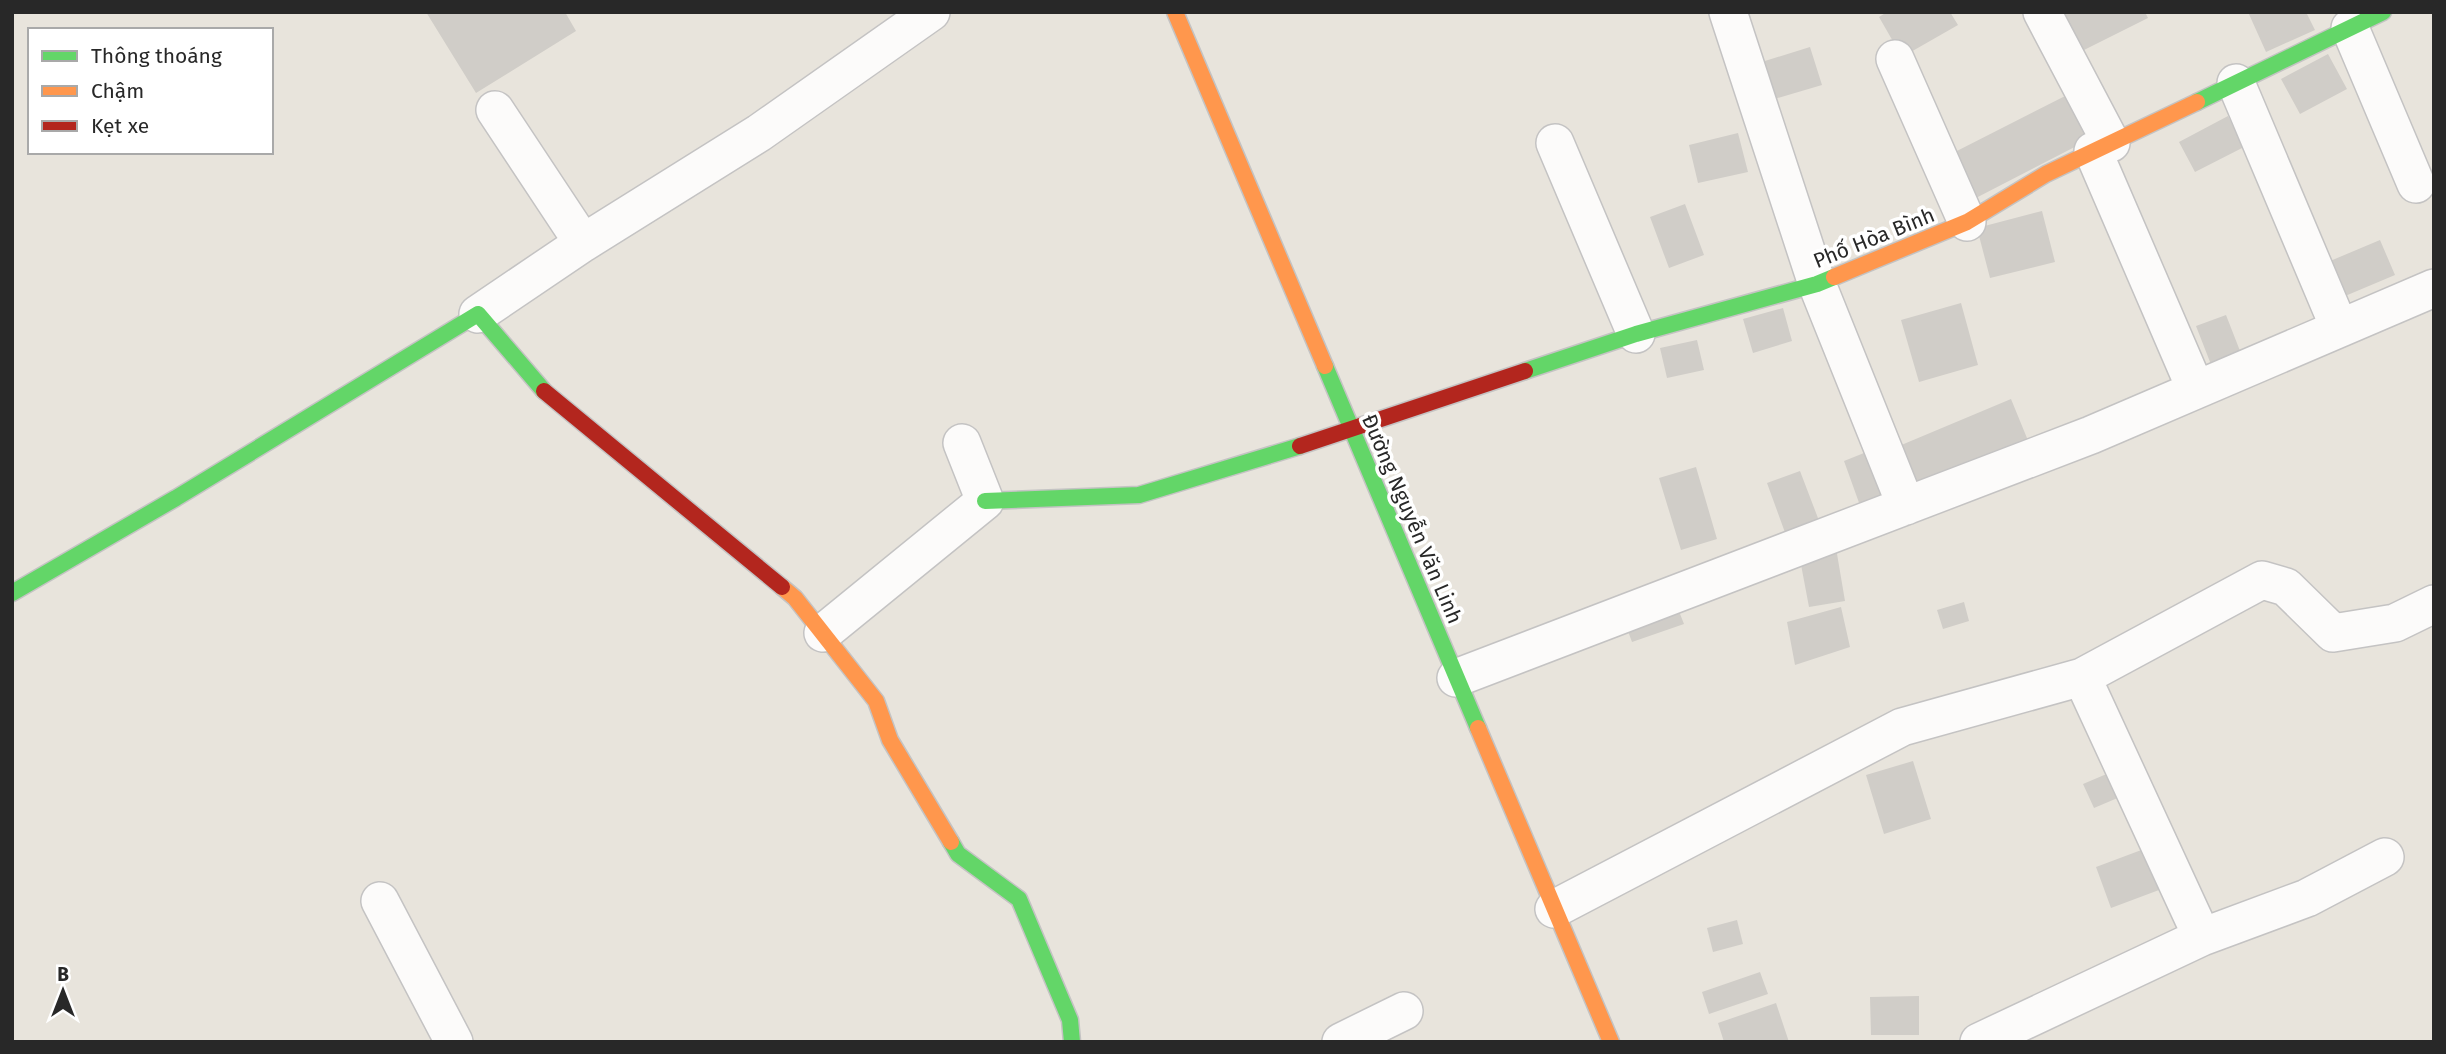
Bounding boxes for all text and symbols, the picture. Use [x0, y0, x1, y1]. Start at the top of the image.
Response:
legend [28, 28, 273, 154]
text: Thông thoáng [91, 43, 222, 69]
text: Chậm [91, 78, 144, 104]
text: Kẹt xe [91, 113, 149, 139]
street label: Phố Hòa Bình [1810, 202, 1938, 274]
street label: Đường Nguyễn Văn Linh [1356, 410, 1468, 628]
north arrow [28, 956, 98, 1026]
text: B [57, 963, 69, 986]

